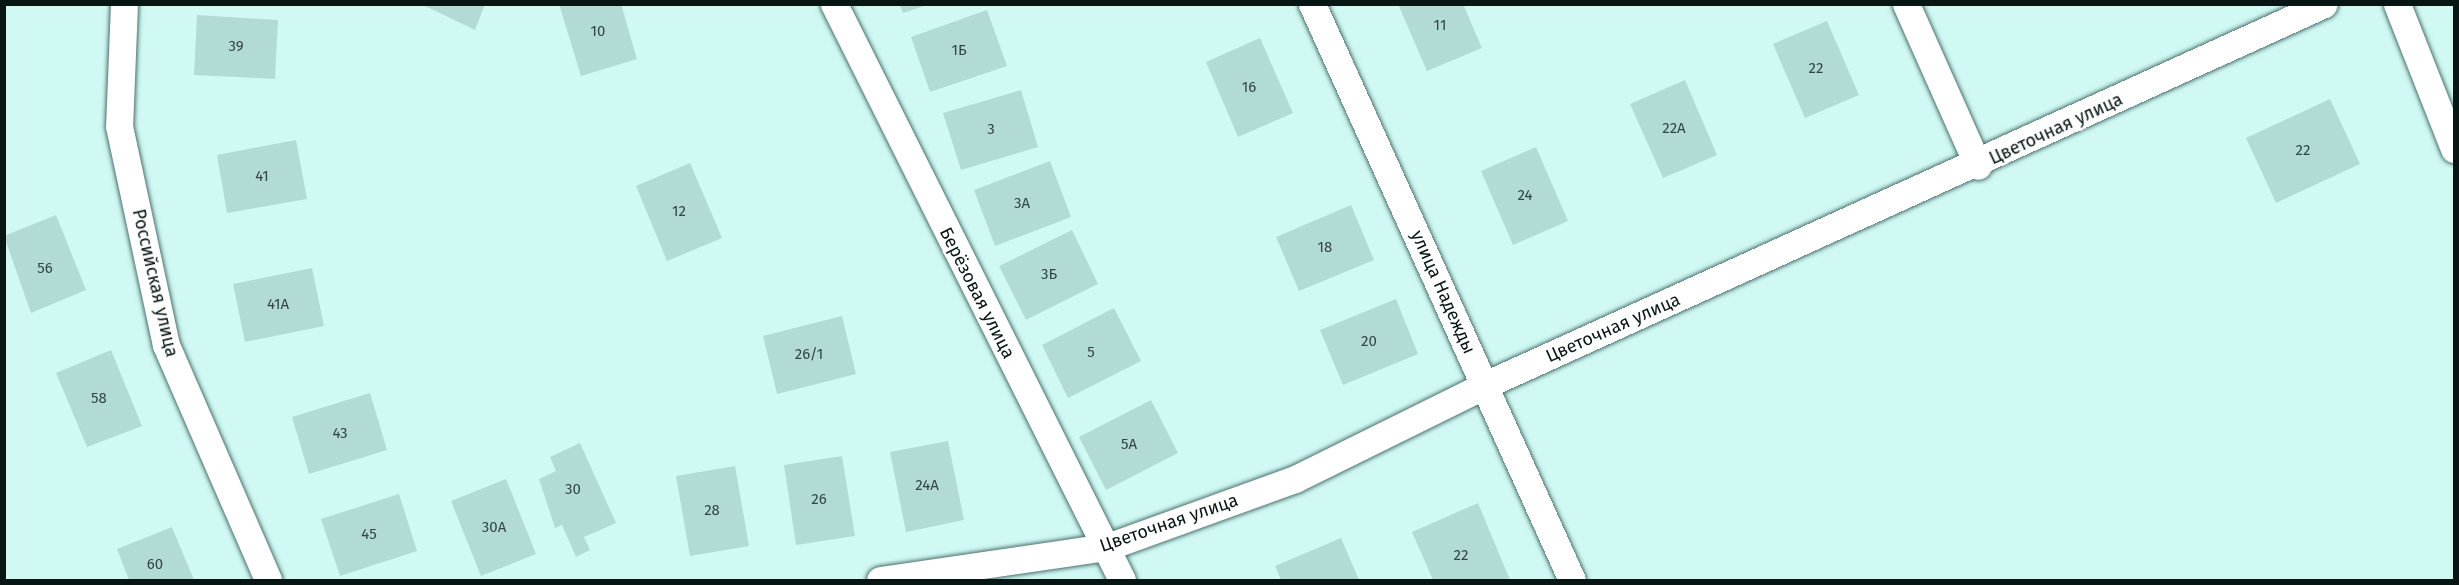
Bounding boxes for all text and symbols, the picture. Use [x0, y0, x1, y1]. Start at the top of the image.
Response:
house number: 11 [1434, 17, 1446, 35]
house number: 10 [591, 23, 605, 41]
house number: 39 [228, 38, 244, 56]
house number: 1Б [951, 42, 967, 60]
house number: 22 [1809, 60, 1823, 78]
house number: 16 [1242, 79, 1256, 97]
street label: Цветочная улица [1986, 89, 2126, 169]
house number: 22А [1662, 120, 1686, 138]
house number: 3 [987, 121, 995, 139]
house number: 22 [2296, 142, 2310, 160]
house number: 41 [255, 168, 269, 186]
house number: 24 [1518, 187, 1532, 205]
house number: 3А [1014, 195, 1030, 213]
house number: 12 [672, 203, 686, 221]
street label: Российская улица [127, 207, 183, 359]
street label: Берёзовая улица [935, 224, 1019, 362]
street label: улица Надежды [1406, 227, 1480, 357]
house number: 18 [1318, 239, 1332, 257]
house number: 56 [37, 260, 53, 278]
house number: 3Б [1041, 266, 1057, 284]
street label: Цветочная улица [1542, 289, 1684, 367]
house number: 41А [267, 296, 289, 314]
house number: 20 [1361, 333, 1377, 351]
house number: 5 [1087, 344, 1095, 362]
house number: 26/1 [795, 346, 823, 364]
house number: 58 [91, 390, 107, 408]
house number: 43 [332, 425, 348, 443]
house number: 5А [1121, 436, 1137, 454]
house number: 24А [915, 477, 939, 495]
house number: 30 [565, 481, 581, 499]
street label: Цветочная улица [1097, 489, 1241, 557]
house number: 26 [811, 491, 827, 509]
house number: 28 [704, 502, 720, 520]
house number: 30А [482, 519, 506, 537]
house number: 45 [361, 526, 377, 544]
house number: 22 [1454, 547, 1468, 565]
house number: 60 [147, 556, 163, 574]

